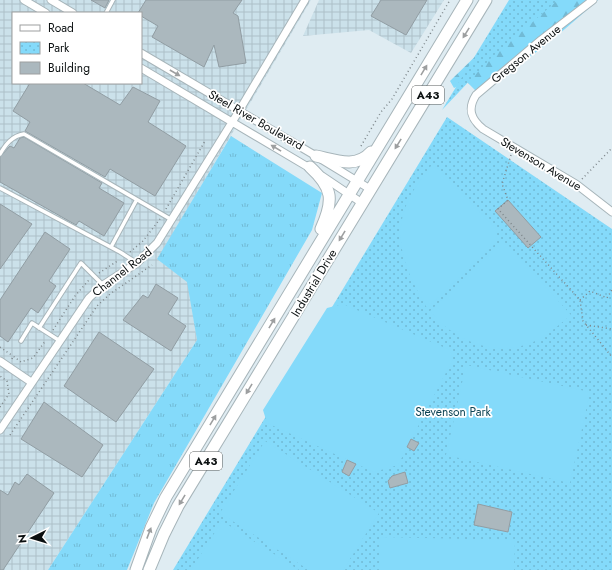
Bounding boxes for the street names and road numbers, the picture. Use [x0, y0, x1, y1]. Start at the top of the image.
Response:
street label: Gregson Avenue [487, 20, 565, 88]
street label: Steel River Boulevard [205, 85, 307, 155]
road number: A43 [412, 86, 444, 104]
street label: Stevenson Avenue [497, 133, 585, 195]
street label: Channel Road [88, 243, 156, 301]
street label: Industrial Drive [287, 246, 341, 320]
road number: A43 [190, 452, 222, 470]

